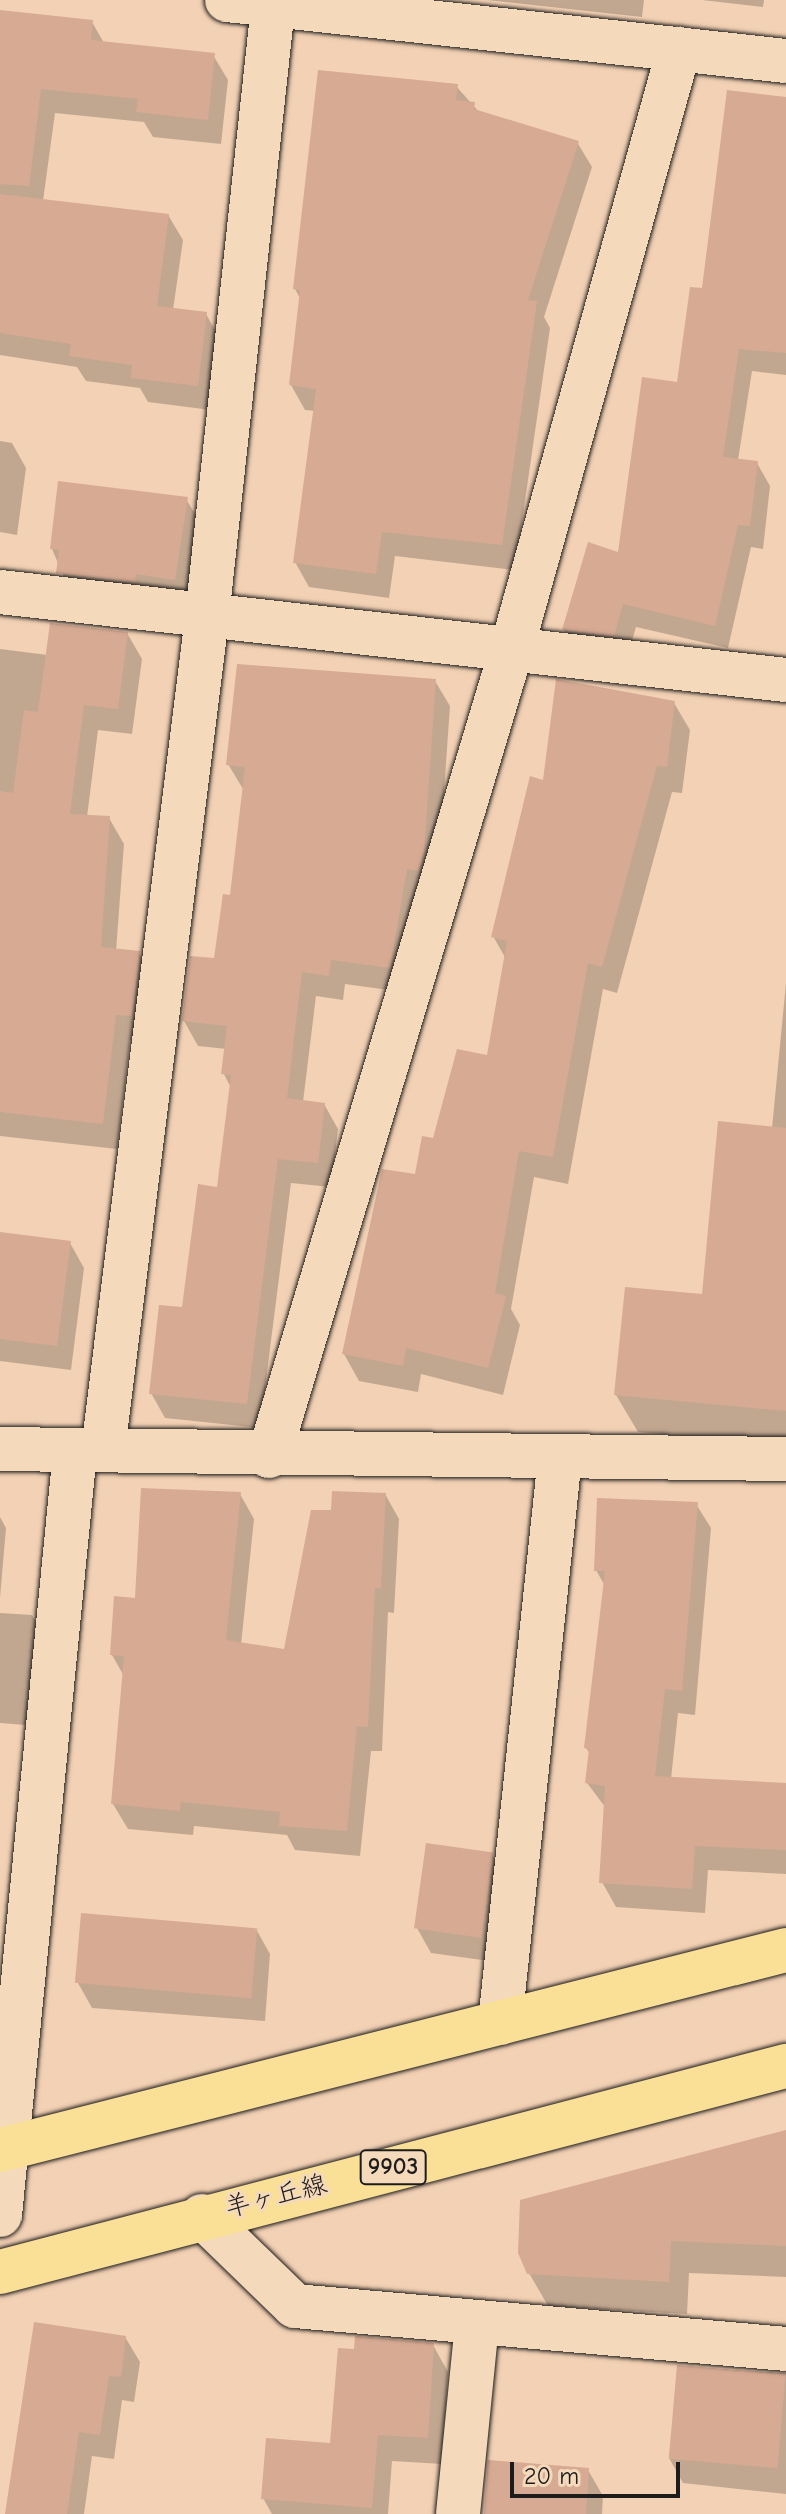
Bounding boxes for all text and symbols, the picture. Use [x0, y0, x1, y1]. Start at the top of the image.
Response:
road number: 9903 [359, 2147, 427, 2187]
street label: 羊ヶ丘線 [222, 2169, 330, 2225]
scale bar [514, 2446, 684, 2496]
text: 20 m [524, 2462, 579, 2490]

